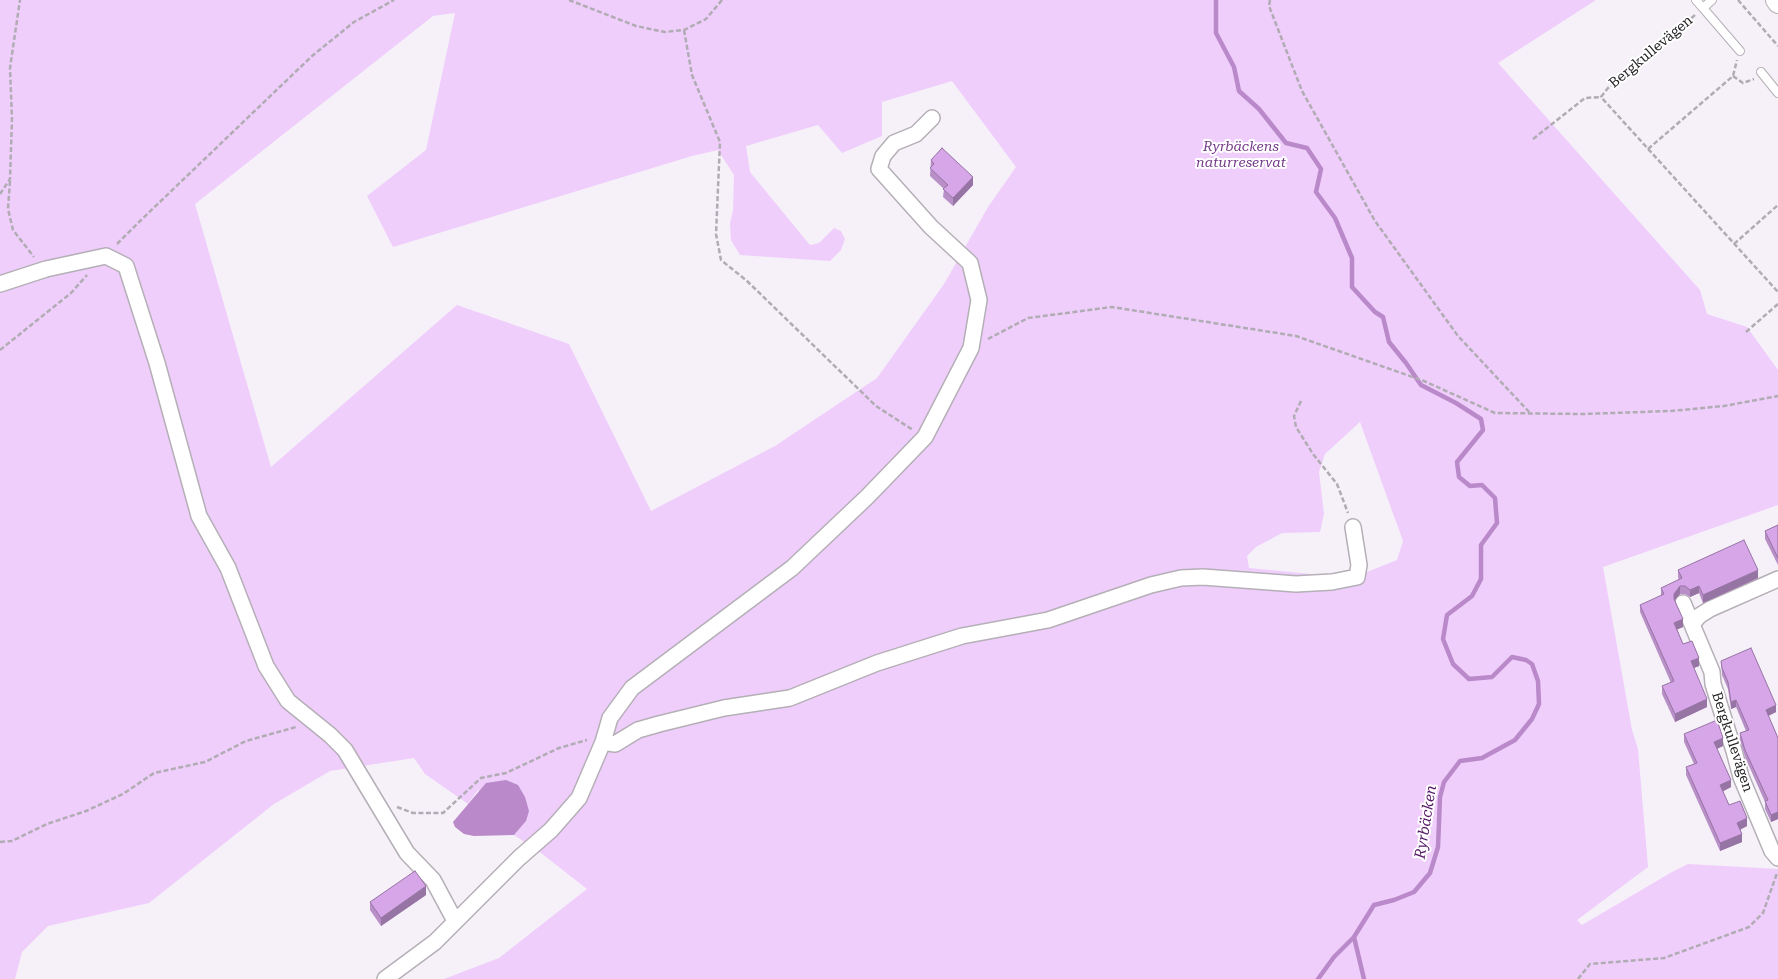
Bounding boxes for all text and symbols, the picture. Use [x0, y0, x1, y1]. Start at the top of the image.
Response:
street label: Bergkullevägen [1606, 12, 1696, 92]
park label: Ryrbäckens naturreservat [1196, 139, 1286, 172]
street label: Bergkullevägen [1708, 690, 1756, 794]
water label: Ryrbäcken [1411, 784, 1441, 860]

